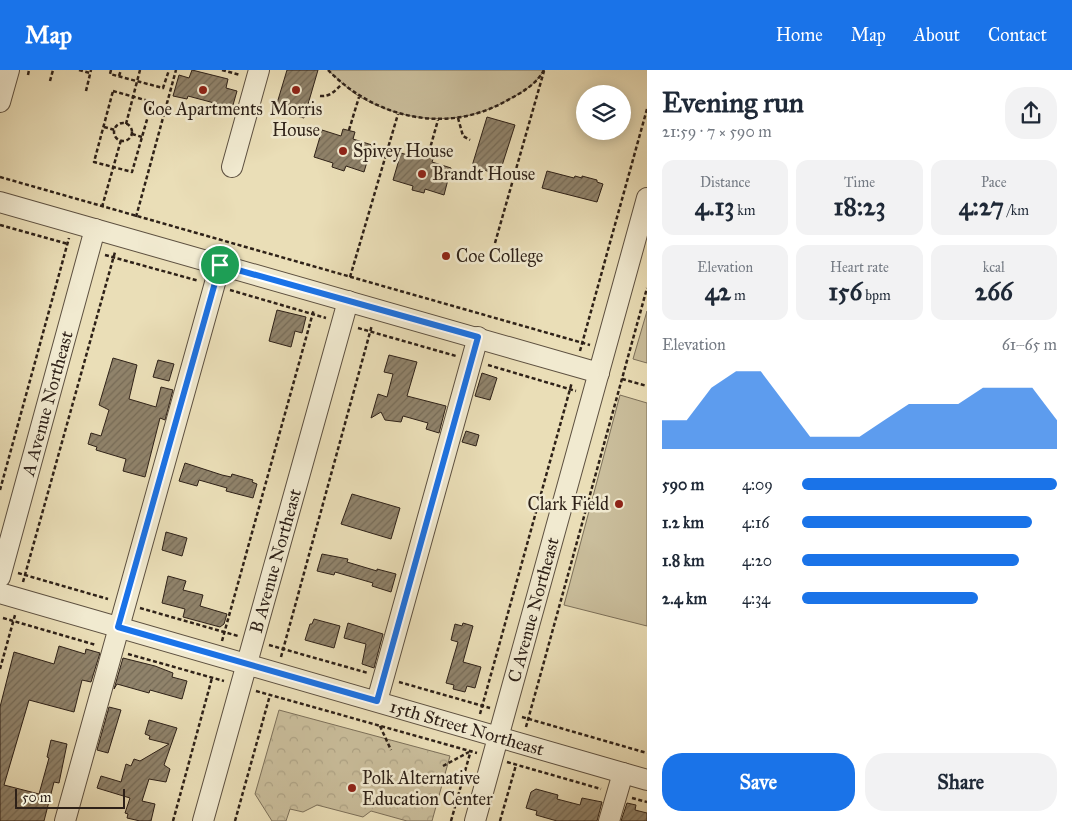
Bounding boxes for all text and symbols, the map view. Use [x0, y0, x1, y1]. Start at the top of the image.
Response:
text: Map [25, 20, 72, 50]
text: Home [776, 24, 823, 46]
text: Map [851, 24, 886, 46]
text: About [914, 24, 960, 46]
text: Contact [988, 24, 1047, 46]
marker: Coe Apartments [197, 84, 209, 96]
marker: Morris House [290, 84, 302, 96]
map controls [576, 85, 631, 140]
button: layers [576, 85, 631, 140]
text: Evening run [662, 85, 804, 120]
button: share [1005, 87, 1057, 139]
place label: Coe Apartments [143, 98, 263, 120]
place label: Morris House [270, 98, 322, 141]
text: 21:59 · 7 × 590 m [662, 122, 772, 141]
place label: Spivey House [353, 140, 453, 162]
marker: Spivey House [337, 145, 349, 157]
place label: Brandt House [432, 163, 535, 185]
marker: Brandt House [416, 168, 428, 180]
text: Distance [700, 174, 750, 191]
text: Time [844, 174, 875, 191]
text: Pace [981, 174, 1007, 191]
text: 4.13 [695, 191, 734, 222]
text: 18:23 [834, 191, 885, 222]
text: 4:27 [959, 191, 1004, 222]
text: km [734, 202, 756, 219]
text: /km [1004, 202, 1029, 219]
pin [199, 244, 241, 286]
place label: Coe College [456, 245, 543, 268]
marker: Coe College [440, 250, 452, 262]
icon: arrive [206, 251, 234, 279]
text: Elevation [697, 259, 753, 276]
text: Heart rate [830, 259, 889, 276]
text: kcal [983, 259, 1005, 276]
text: 42 [705, 276, 731, 307]
text: 156 [828, 276, 862, 307]
text: 266 [975, 276, 1013, 307]
text: m [731, 287, 746, 304]
text: bpm [862, 287, 891, 304]
street label: A Avenue Northeast [17, 328, 78, 479]
text: Elevation [662, 335, 726, 354]
text: 61–65 m [1002, 335, 1057, 354]
text: 590 m [662, 475, 704, 494]
text: 4:09 [742, 475, 773, 494]
street label: B Avenue Northeast [245, 486, 306, 636]
place label: Clark Field [527, 493, 609, 515]
marker: Clark Field [613, 498, 625, 510]
text: 1.2 km [662, 513, 704, 532]
text: 4:16 [742, 513, 769, 532]
street label: C Avenue Northeast [503, 534, 564, 685]
text: 1.8 km [662, 551, 704, 570]
text: 4:20 [742, 551, 772, 570]
text: 2.4 km [662, 589, 707, 608]
text: 4:34 [742, 589, 770, 608]
street label: 15th Street Northeast [387, 695, 547, 761]
button: Save [662, 753, 855, 811]
button: Share [865, 753, 1057, 811]
place label: Polk Alternative Education Center [362, 767, 493, 810]
marker: Polk Alternative Education Center [346, 782, 358, 794]
scale bar [15, 786, 125, 809]
text: 50 m [22, 789, 51, 806]

